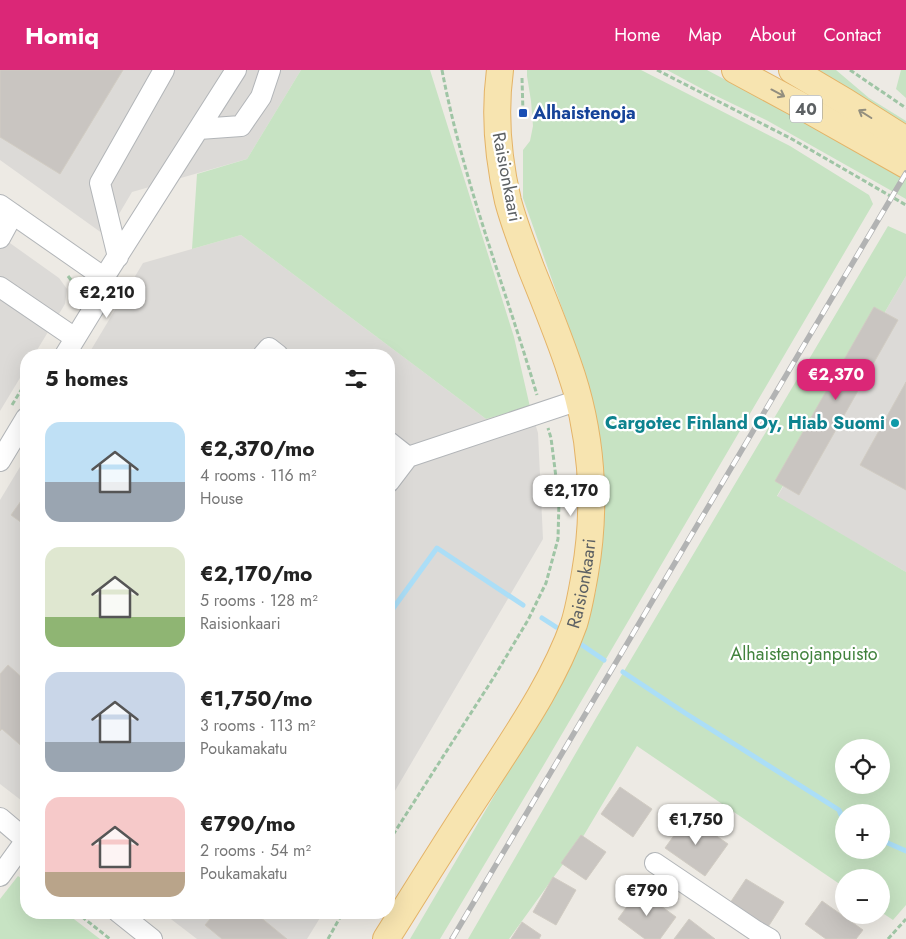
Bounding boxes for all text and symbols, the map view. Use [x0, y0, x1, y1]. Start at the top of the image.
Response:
text: Homiq [25, 18, 99, 53]
text: Home [614, 22, 660, 48]
text: Map [688, 22, 722, 48]
text: About [750, 22, 795, 48]
text: Contact [823, 22, 881, 48]
one-way arrow [770, 88, 785, 98]
road number: 40 [790, 96, 822, 122]
place label: Alhaistenoja [532, 100, 636, 126]
marker: Alhaistenoja [517, 107, 529, 119]
one-way arrow [858, 108, 872, 118]
street label: Raisionkaari [486, 130, 528, 224]
pin: €2,210 [66, 276, 148, 319]
text: €2,210 [79, 281, 135, 304]
pin: €2,370 [795, 358, 877, 401]
text: €2,370 [808, 363, 864, 386]
text: 5 homes [45, 364, 128, 394]
icon: filters [342, 365, 370, 393]
place label: Cargotec Finland Oy, Hiab Suomi [605, 410, 885, 436]
marker: Cargotec Finland Oy, Hiab Suomi [889, 417, 901, 429]
text: €2,370/mo [200, 434, 315, 464]
icon: home [85, 442, 145, 502]
text: 4 rooms · 116 m² [200, 464, 317, 487]
pin: €2,170 [530, 474, 612, 517]
text: €2,170 [544, 479, 598, 502]
text: House [200, 487, 243, 510]
street label: Raisionkaari [560, 537, 602, 632]
text: €2,170/mo [200, 559, 313, 589]
icon: home [85, 567, 145, 627]
text: 5 rooms · 128 m² [200, 589, 318, 612]
text: Raisionkaari [200, 612, 281, 635]
park label: Alhaistenojanpuisto [730, 641, 878, 667]
text: €1,750/mo [200, 684, 312, 714]
icon: home [85, 692, 145, 752]
text: 3 rooms · 113 m² [200, 714, 316, 737]
text: Poukamakatu [200, 737, 287, 760]
map controls [835, 739, 890, 924]
button: locate [835, 739, 890, 794]
pin: €1,750 [655, 804, 737, 846]
button: + [835, 804, 890, 859]
text: €1,750 [669, 808, 723, 831]
text: €790/mo [200, 809, 295, 839]
icon: home [85, 817, 145, 877]
text: 2 rooms · 54 m² [200, 839, 311, 862]
text: Poukamakatu [200, 862, 287, 885]
button: − [835, 869, 890, 924]
pin: €790 [617, 874, 677, 917]
text: €790 [626, 879, 668, 902]

